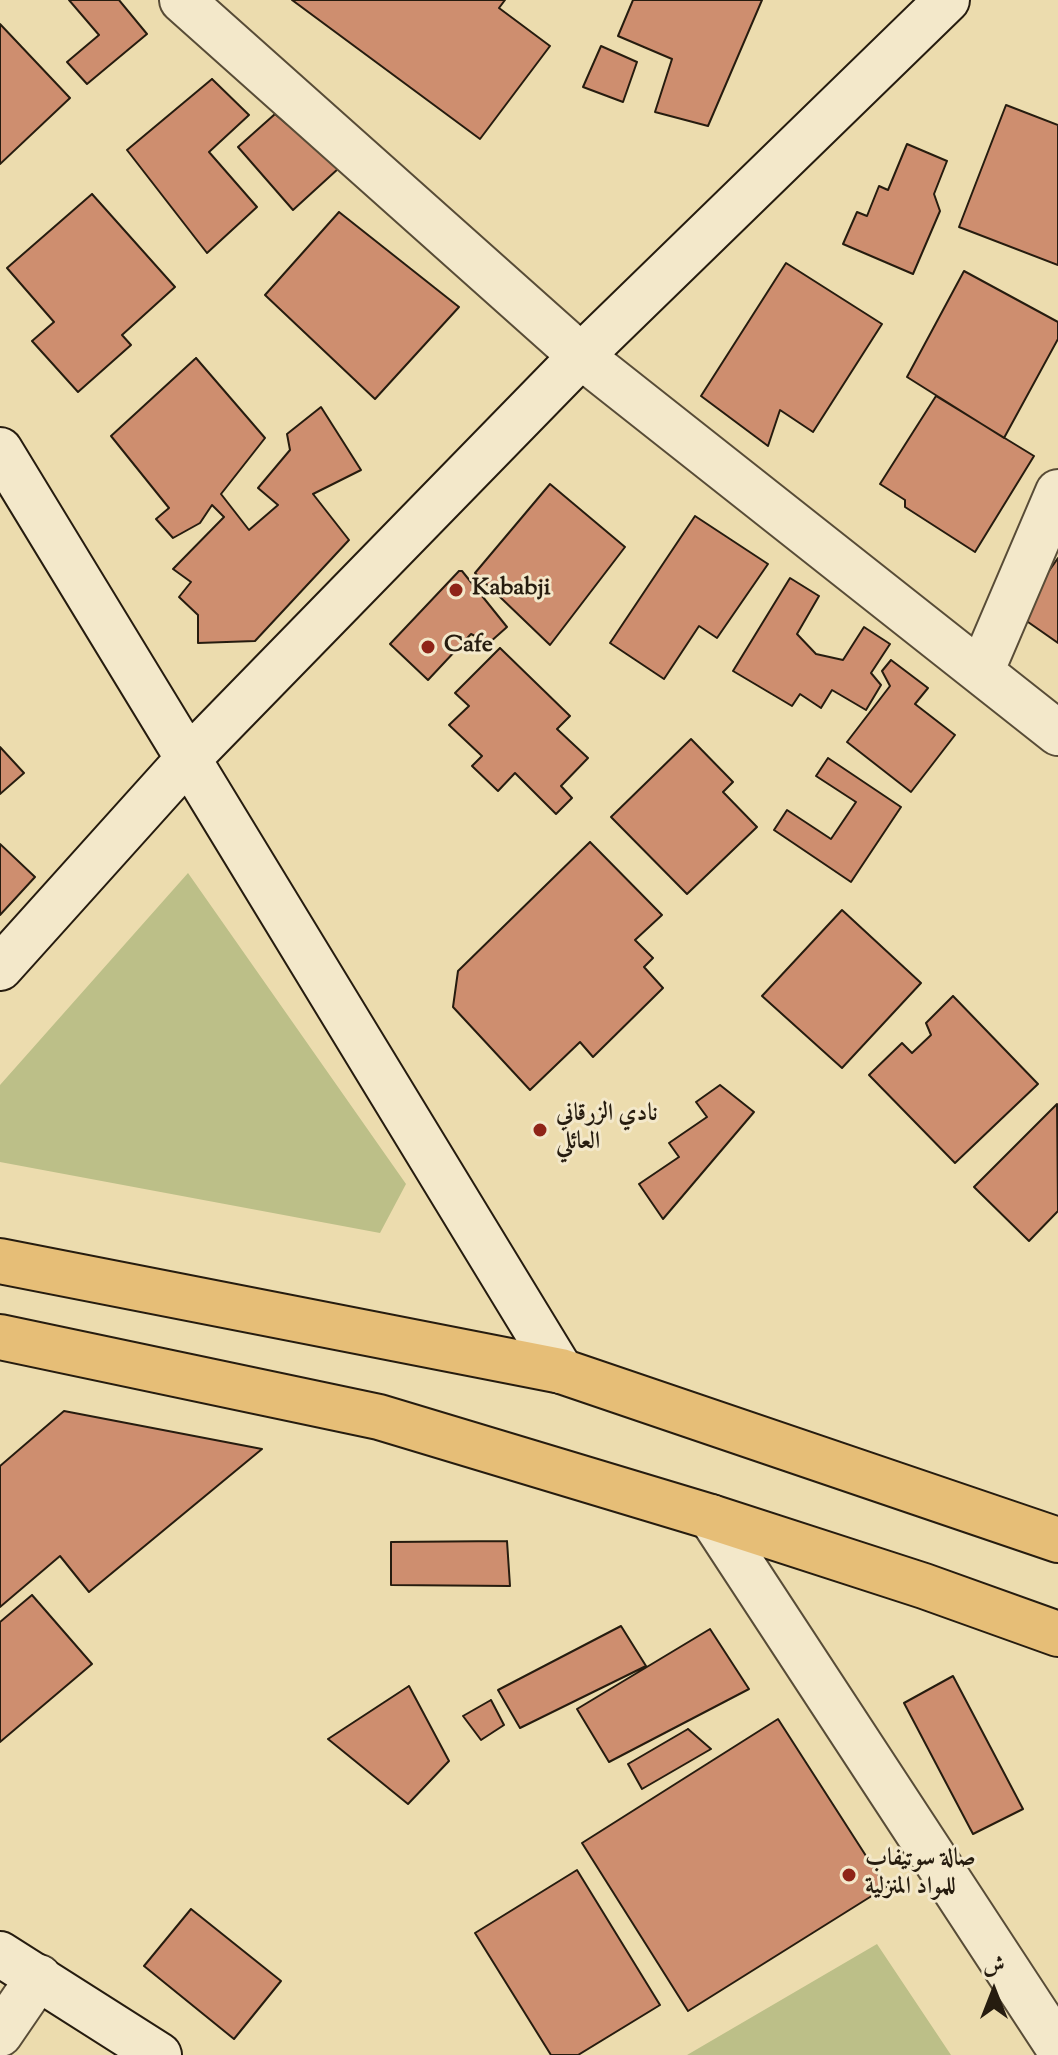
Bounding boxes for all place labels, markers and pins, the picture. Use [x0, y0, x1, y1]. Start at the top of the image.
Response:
place label: Kababji [472, 576, 551, 604]
marker: Kababji [447, 581, 465, 599]
place label: Cafe [444, 633, 493, 661]
marker: Cafe [419, 638, 437, 656]
place label: نادي الزرقاني العائلي [556, 1102, 657, 1158]
marker: نادي الزرقاني العائلي [531, 1121, 549, 1139]
place label: صالة سوتيفاب للمواد المنزلية [865, 1847, 976, 1903]
marker: صالة سوتيفاب للمواد المنزلية [840, 1866, 858, 1884]

